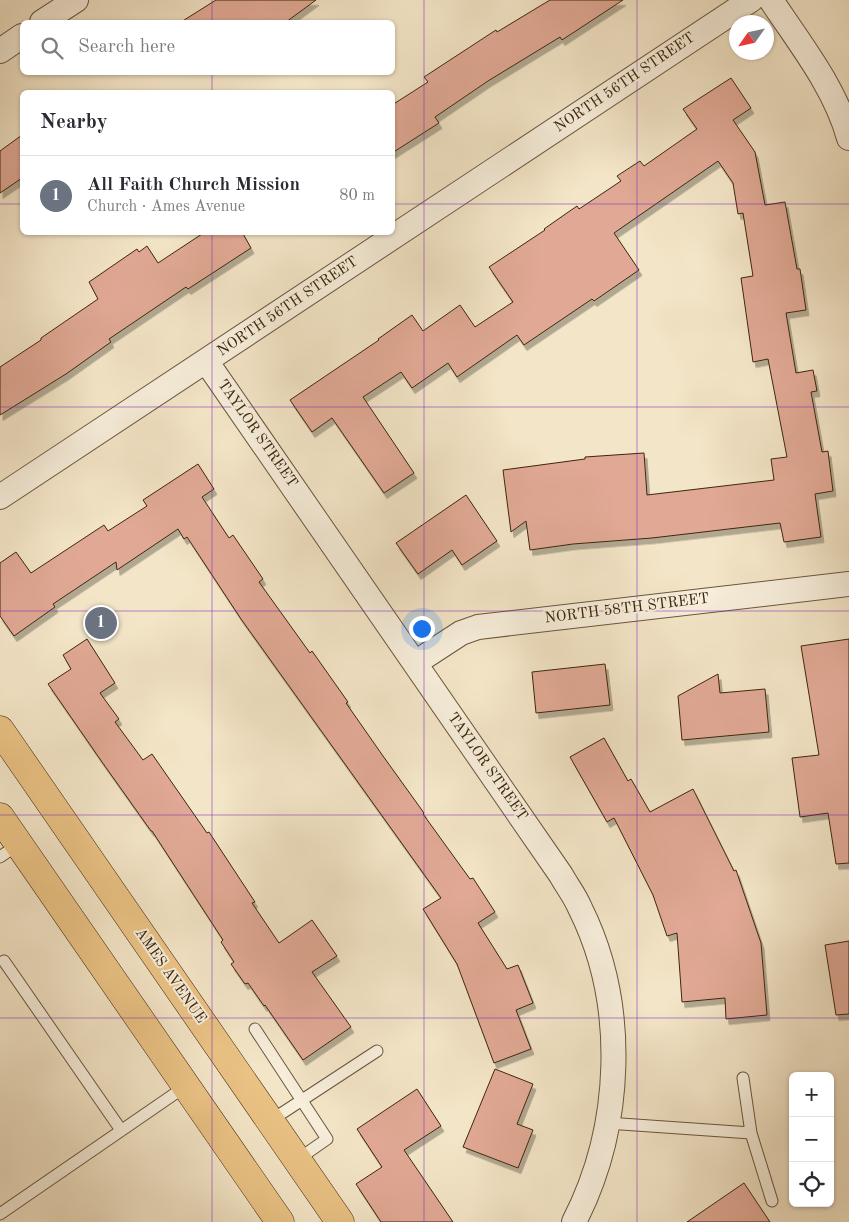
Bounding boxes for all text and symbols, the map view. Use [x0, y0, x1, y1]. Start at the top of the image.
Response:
north arrow [729, 15, 774, 60]
search box [20, 20, 395, 75]
street label: NORTH 56TH STREET [552, 30, 698, 136]
icon: search [38, 34, 66, 62]
text: Search here [78, 38, 175, 57]
text: Nearby [40, 112, 108, 133]
text: All Faith Church Mission [87, 176, 300, 195]
text: 1 [51, 188, 61, 204]
text: 80 m [339, 188, 375, 204]
text: Church · Ames Avenue [87, 199, 245, 215]
street label: NORTH 56TH STREET [215, 254, 361, 360]
street label: TAYLOR STREET [214, 377, 300, 491]
street label: NORTH 58TH STREET [544, 591, 710, 627]
pin: 1 [85, 604, 117, 642]
your location [409, 616, 435, 642]
street label: TAYLOR STREET [444, 710, 530, 824]
street label: AMES AVENUE [132, 926, 208, 1026]
map controls [789, 1072, 834, 1207]
button: + [789, 1072, 834, 1117]
button: − [789, 1117, 834, 1162]
button: locate [789, 1162, 834, 1207]

